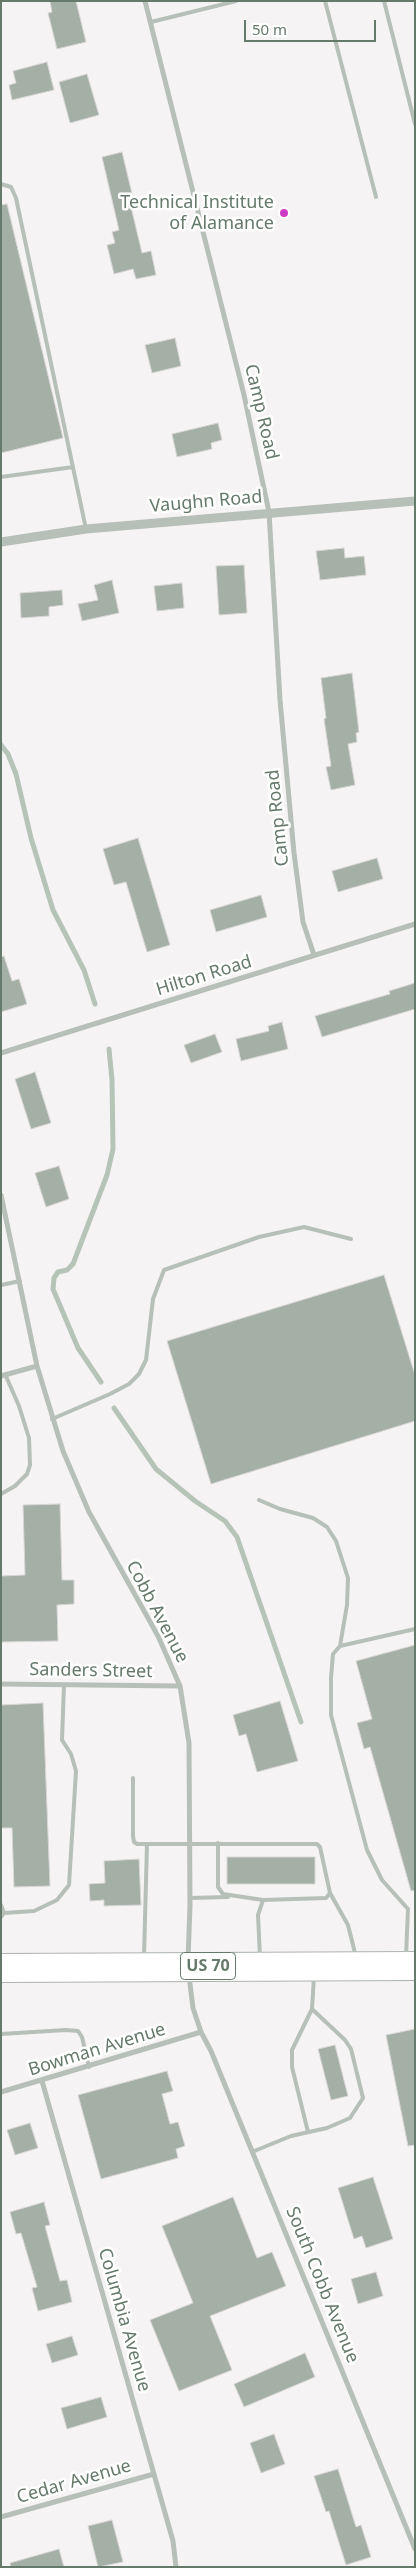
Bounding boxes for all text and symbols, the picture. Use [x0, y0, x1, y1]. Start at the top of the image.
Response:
scale bar [246, 10, 378, 42]
text: 50 m [252, 19, 287, 39]
place label: Technical Institute of Alamance [120, 192, 274, 234]
marker: Technical Institute of Alamance [278, 207, 290, 219]
street label: Camp Road [240, 362, 282, 462]
street label: Vaughn Road [149, 486, 263, 518]
street label: Camp Road [262, 768, 294, 868]
street label: Hilton Road [153, 951, 255, 1001]
street label: Cobb Avenue [121, 1557, 193, 1667]
street label: Sanders Street [29, 1659, 153, 1683]
road number: US 70 [180, 1952, 236, 1980]
street label: Bowman Avenue [26, 2019, 168, 2081]
street label: South Cobb Avenue [281, 2204, 363, 2366]
street label: Columbia Avenue [93, 2246, 155, 2394]
street label: Cedar Avenue [14, 2455, 134, 2509]

